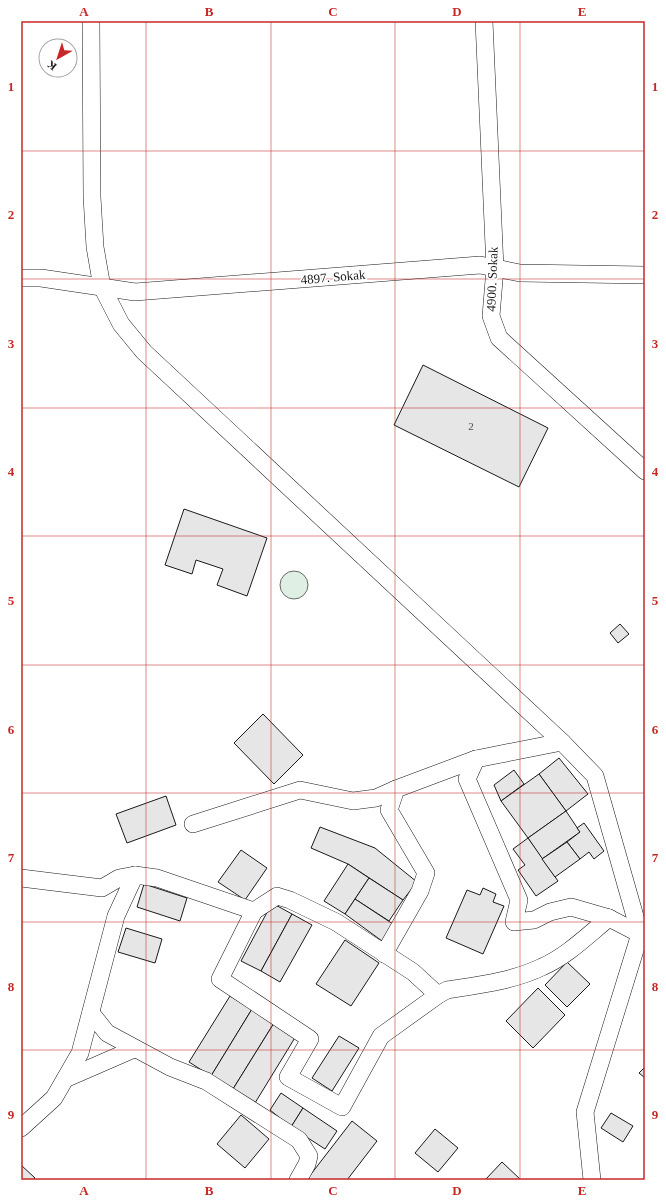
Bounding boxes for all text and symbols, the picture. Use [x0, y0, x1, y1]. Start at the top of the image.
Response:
text: A [79, 4, 89, 19]
text: B [205, 4, 214, 19]
text: C [328, 4, 338, 19]
text: D [452, 4, 462, 19]
text: E [578, 4, 586, 19]
north arrow [38, 38, 78, 78]
text: K [44, 58, 59, 73]
text: 1 [8, 79, 14, 94]
text: 1 [652, 79, 658, 94]
text: 2 [8, 207, 14, 222]
text: 2 [652, 207, 658, 222]
street label: 4900. Sokak [483, 246, 501, 312]
street label: 4897. Sokak [300, 267, 367, 287]
text: 3 [8, 336, 15, 351]
text: 3 [652, 336, 659, 351]
house number: 2 [468, 420, 474, 432]
text: 4 [8, 464, 15, 479]
text: 4 [652, 464, 659, 479]
text: 5 [8, 593, 15, 608]
text: 5 [652, 593, 659, 608]
text: 6 [8, 722, 15, 737]
text: 6 [652, 722, 659, 737]
text: 7 [8, 850, 15, 865]
text: 7 [652, 850, 659, 865]
text: 8 [8, 979, 15, 994]
text: 8 [652, 979, 659, 994]
text: 9 [8, 1107, 15, 1122]
text: 9 [652, 1107, 659, 1122]
text: A [79, 1183, 89, 1198]
text: B [205, 1183, 214, 1198]
text: C [328, 1183, 338, 1198]
text: D [452, 1183, 462, 1198]
text: E [578, 1183, 586, 1198]

